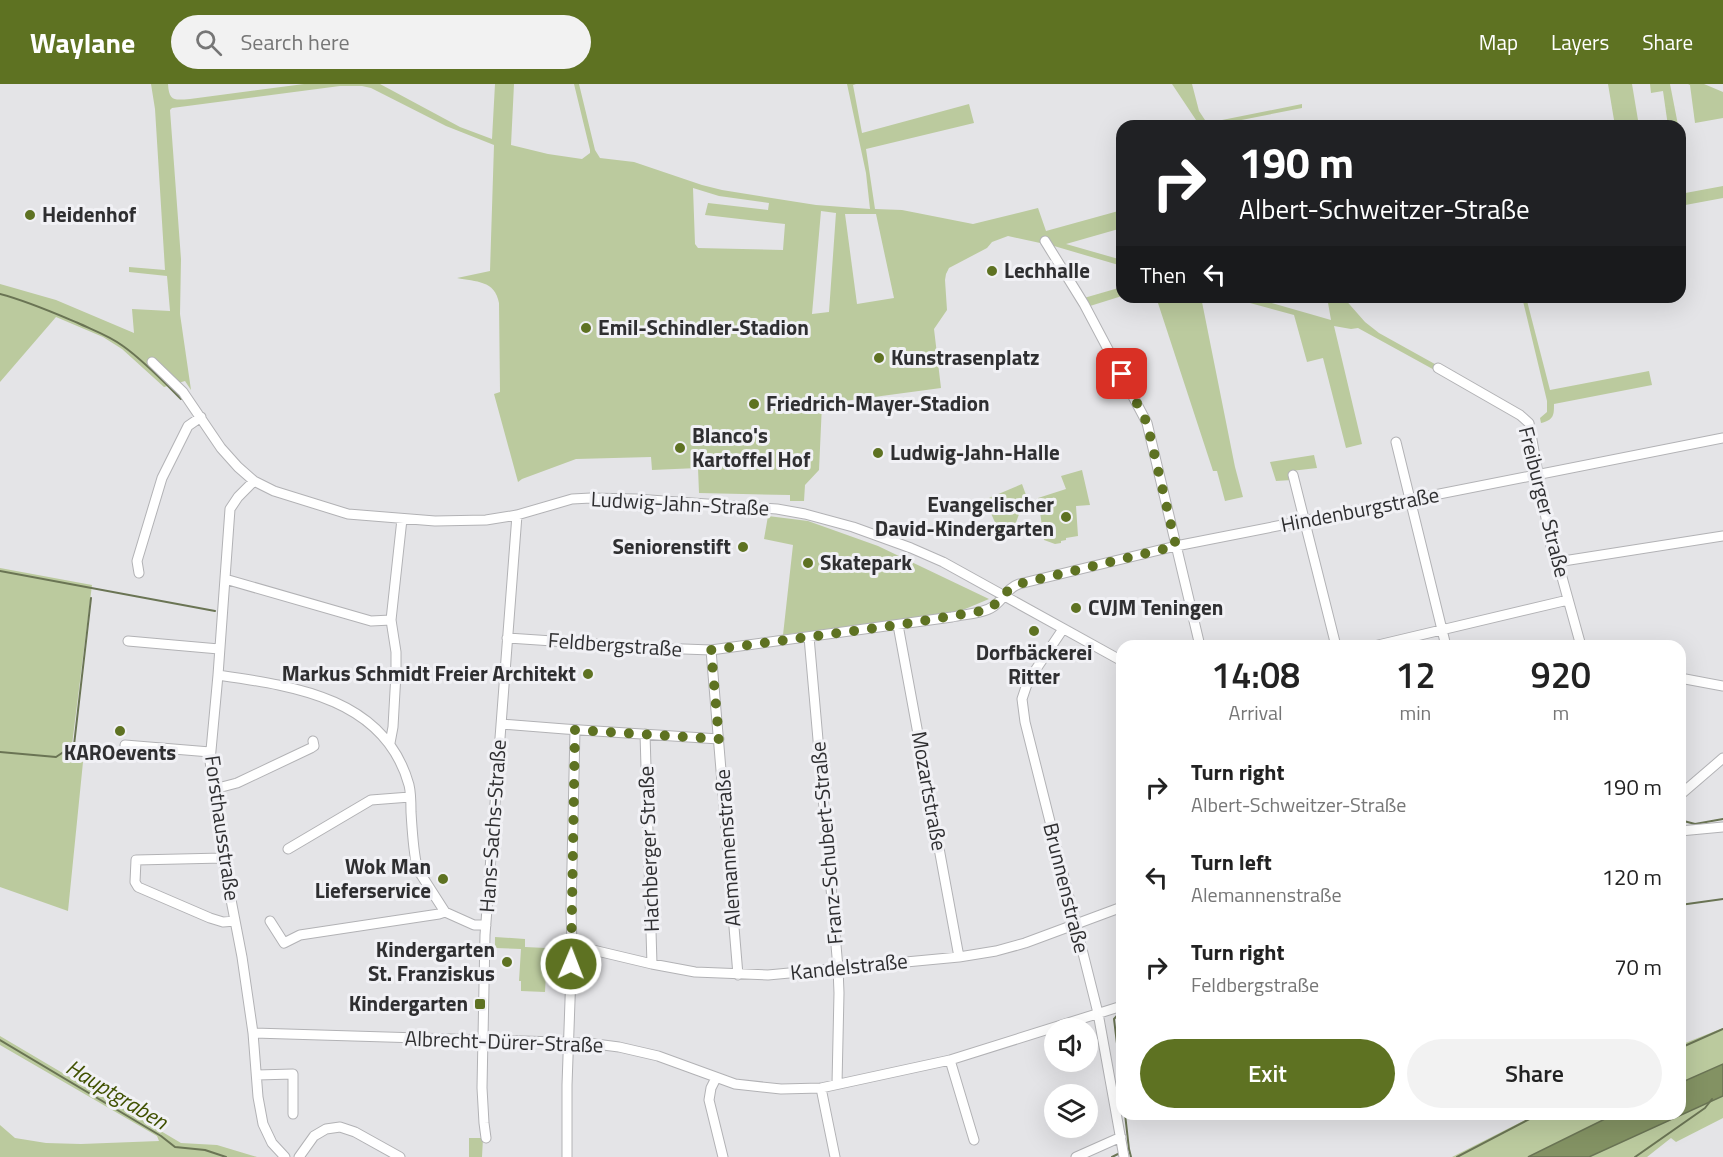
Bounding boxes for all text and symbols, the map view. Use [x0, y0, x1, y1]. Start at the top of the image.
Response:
search box [171, 15, 591, 69]
text: Waylane [30, 21, 135, 64]
text: Search here [240, 25, 350, 59]
icon: search [192, 26, 225, 59]
text: Map [1479, 26, 1518, 58]
text: Layers [1551, 26, 1609, 58]
text: Share [1642, 26, 1693, 58]
text: 190 m [1239, 130, 1354, 194]
icon: right [1140, 144, 1218, 222]
text: Albert-Schweitzer-Straße [1239, 188, 1530, 229]
place label: Heidenhof [42, 198, 137, 230]
marker: Heidenhof [23, 208, 37, 222]
place label: Lechhalle [1004, 254, 1090, 286]
text: Then [1140, 258, 1186, 292]
icon: left [1198, 258, 1231, 291]
marker: Lechhalle [985, 264, 999, 278]
place label: Emil-Schindler-Stadion [598, 311, 809, 343]
marker: Emil-Schindler-Stadion [579, 321, 593, 335]
place label: Kunstrasenplatz [891, 341, 1040, 373]
pin [1096, 348, 1147, 399]
marker: Kunstrasenplatz [872, 351, 886, 365]
icon: arrive [1105, 357, 1138, 390]
place label: Friedrich-Mayer-Stadion [766, 387, 990, 419]
marker: Friedrich-Mayer-Stadion [747, 397, 761, 411]
place label: Blanco's Kartoffel Hof [692, 419, 811, 475]
street label: Freiburger Straße [1511, 423, 1579, 581]
place label: Ludwig-Jahn-Halle [890, 436, 1060, 468]
marker: Blanco's Kartoffel Hof [673, 441, 687, 455]
marker: Ludwig-Jahn-Halle [871, 446, 885, 460]
street label: Hindenburgstraße [1278, 478, 1442, 540]
street label: Ludwig-Jahn-Straße [590, 482, 770, 524]
place label: Evangelischer David-Kindergarten [875, 488, 1054, 544]
marker: Evangelischer David-Kindergarten [1059, 510, 1073, 524]
place label: Seniorenstift [612, 530, 731, 562]
marker: Seniorenstift [736, 540, 750, 554]
place label: Skatepark [820, 546, 912, 578]
marker: Skatepark [801, 556, 815, 570]
place label: CVJM Teningen [1088, 591, 1223, 623]
marker: CVJM Teningen [1069, 601, 1083, 615]
street label: Feldbergstraße [547, 623, 683, 665]
marker: Dorfbäckerei Ritter [1027, 624, 1041, 638]
place label: Dorfbäckerei Ritter [976, 636, 1092, 692]
text: 14:08 [1211, 647, 1300, 702]
text: 12 [1395, 647, 1436, 702]
text: 920 [1531, 647, 1591, 702]
place label: Markus Schmidt Freier Architekt [282, 657, 576, 689]
marker: Markus Schmidt Freier Architekt [581, 667, 595, 681]
text: Arrival [1228, 697, 1283, 728]
text: min [1399, 697, 1431, 728]
text: m [1552, 697, 1569, 728]
marker: KAROevents [113, 724, 127, 738]
street label: Mozartstraße [904, 729, 956, 853]
place label: KAROevents [64, 736, 176, 768]
street label: Hans-Sachs-Straße [470, 738, 514, 914]
street label: Franz-Schubert-Straße [801, 740, 851, 946]
street label: Forsthausstraße [197, 753, 249, 903]
text: Turn right [1191, 755, 1285, 789]
street label: Hachberger Straße [629, 765, 667, 933]
street label: Alemannenstraße [706, 768, 748, 928]
text: 190 m [1602, 770, 1662, 804]
icon: right [1140, 771, 1173, 804]
text: Albert-Schweitzer-Straße [1191, 789, 1406, 820]
street label: Brunnenstraße [1035, 819, 1099, 956]
text: Turn left [1191, 845, 1272, 879]
place label: Wok Man Lieferservice [315, 850, 431, 906]
text: 120 m [1602, 860, 1662, 894]
icon: left [1140, 861, 1173, 894]
marker: Wok Man Lieferservice [436, 872, 450, 886]
text: Alemannenstraße [1191, 879, 1342, 910]
position arrow [539, 932, 603, 996]
place label: Kindergarten St. Franziskus [368, 933, 495, 989]
text: Turn right [1191, 935, 1285, 969]
street label: Kandelstraße [789, 944, 909, 988]
text: 70 m [1614, 950, 1662, 984]
icon: right [1140, 951, 1173, 984]
marker: Kindergarten St. Franziskus [500, 955, 514, 969]
text: Feldbergstraße [1191, 969, 1319, 1000]
place label: Kindergarten [349, 987, 468, 1019]
marker: Kindergarten [473, 997, 487, 1011]
map controls [1044, 1018, 1098, 1138]
button: sound [1044, 1018, 1098, 1072]
street label: Albrecht-Dürer-Straße [404, 1022, 604, 1060]
button: Exit [1140, 1039, 1395, 1108]
button: Share [1407, 1039, 1662, 1108]
water label: Hauptgraben [60, 1050, 175, 1138]
button: layers [1044, 1084, 1098, 1138]

